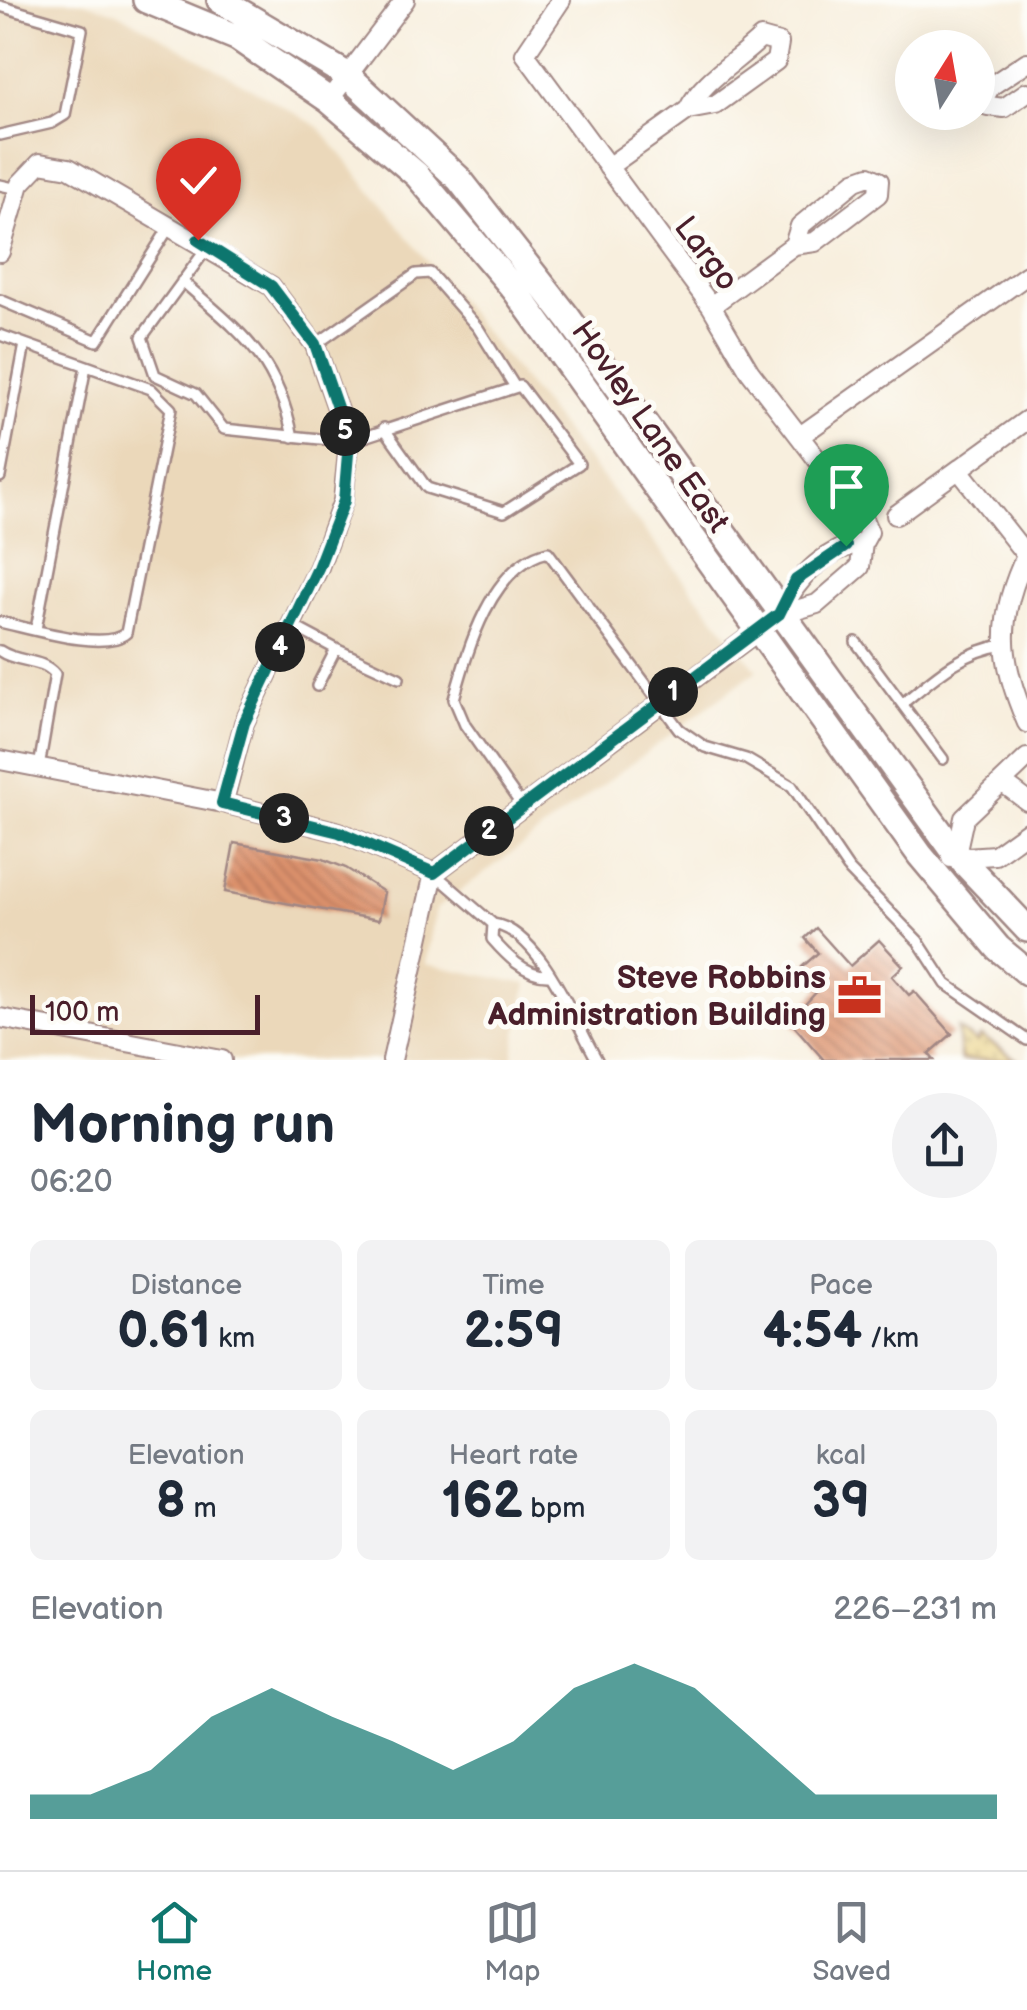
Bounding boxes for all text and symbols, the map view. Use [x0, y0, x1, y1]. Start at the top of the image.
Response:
north arrow [895, 30, 995, 130]
map controls [895, 30, 995, 130]
pin [156, 138, 241, 241]
icon: check [171, 153, 226, 208]
street label: Largo [665, 209, 746, 299]
street label: Hovley Lane East [562, 314, 737, 540]
pin: 5 [320, 406, 370, 456]
text: 5 [337, 414, 353, 447]
pin [804, 444, 889, 547]
icon: arrive [819, 459, 874, 514]
pin: 4 [255, 622, 305, 672]
text: 4 [272, 630, 288, 663]
pin: 1 [648, 667, 698, 717]
text: 1 [667, 675, 679, 708]
pin: 3 [259, 793, 309, 843]
text: 3 [276, 801, 292, 834]
pin: 2 [464, 806, 514, 856]
text: 2 [481, 814, 497, 847]
place label: Steve Robbins Administration Building [487, 959, 826, 1035]
office icon: Steve Robbins Administration Building [835, 971, 883, 1019]
scale bar [30, 990, 260, 1034]
text: 100 m [45, 996, 119, 1029]
text: Morning run [30, 1092, 335, 1159]
button: share [892, 1093, 997, 1198]
text: 06:20 [30, 1163, 113, 1202]
text: Distance [130, 1269, 242, 1302]
text: Time [482, 1269, 545, 1302]
text: Pace [809, 1269, 873, 1302]
text: 0.61 [117, 1302, 211, 1362]
text: 2:59 [463, 1302, 564, 1362]
text: 4:54 [762, 1302, 862, 1362]
text: km [211, 1322, 255, 1355]
text: /km [862, 1322, 919, 1355]
text: Elevation [128, 1439, 245, 1472]
text: Heart rate [449, 1439, 578, 1472]
text: kcal [816, 1439, 866, 1472]
text: 8 [156, 1472, 186, 1532]
text: 162 [441, 1472, 523, 1532]
text: 39 [812, 1472, 870, 1532]
text: m [186, 1492, 217, 1525]
text: bpm [523, 1492, 586, 1525]
text: Elevation [30, 1590, 163, 1629]
text: 226–231 m [833, 1590, 997, 1629]
tab: Home [136, 1895, 212, 1988]
tab: Map [484, 1895, 540, 1988]
tab: Saved [812, 1895, 891, 1988]

